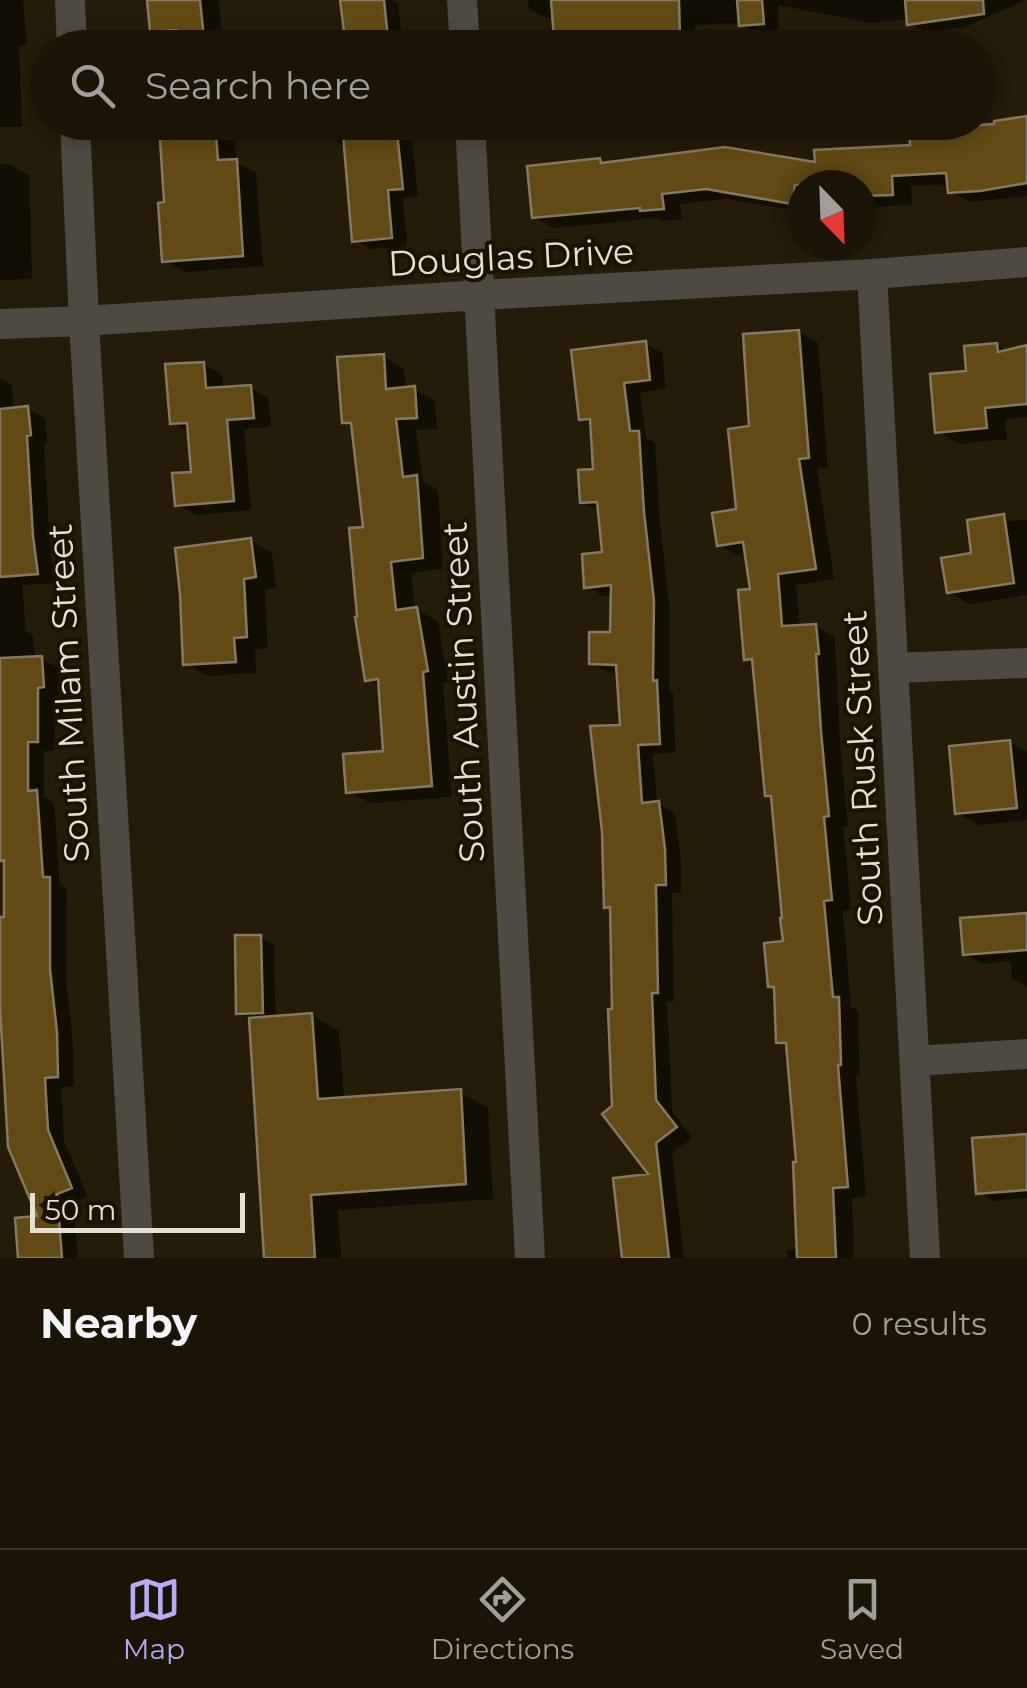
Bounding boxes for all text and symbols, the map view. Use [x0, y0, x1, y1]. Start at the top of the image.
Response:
search box [30, 30, 997, 140]
icon: search [65, 58, 120, 113]
text: Search here [145, 62, 371, 109]
north arrow [787, 170, 877, 260]
street label: Douglas Drive [387, 229, 635, 285]
street label: South Austin Street [433, 520, 493, 864]
street label: South Milam Street [38, 523, 98, 863]
street label: South Rusk Street [832, 609, 892, 927]
scale bar [30, 1188, 245, 1232]
text: 50 m [45, 1193, 116, 1227]
text: Nearby [40, 1297, 197, 1349]
text: 0 results [852, 1304, 987, 1343]
tab: Map [123, 1572, 185, 1666]
tab: Directions [431, 1572, 574, 1666]
tab: Saved [820, 1572, 904, 1666]

